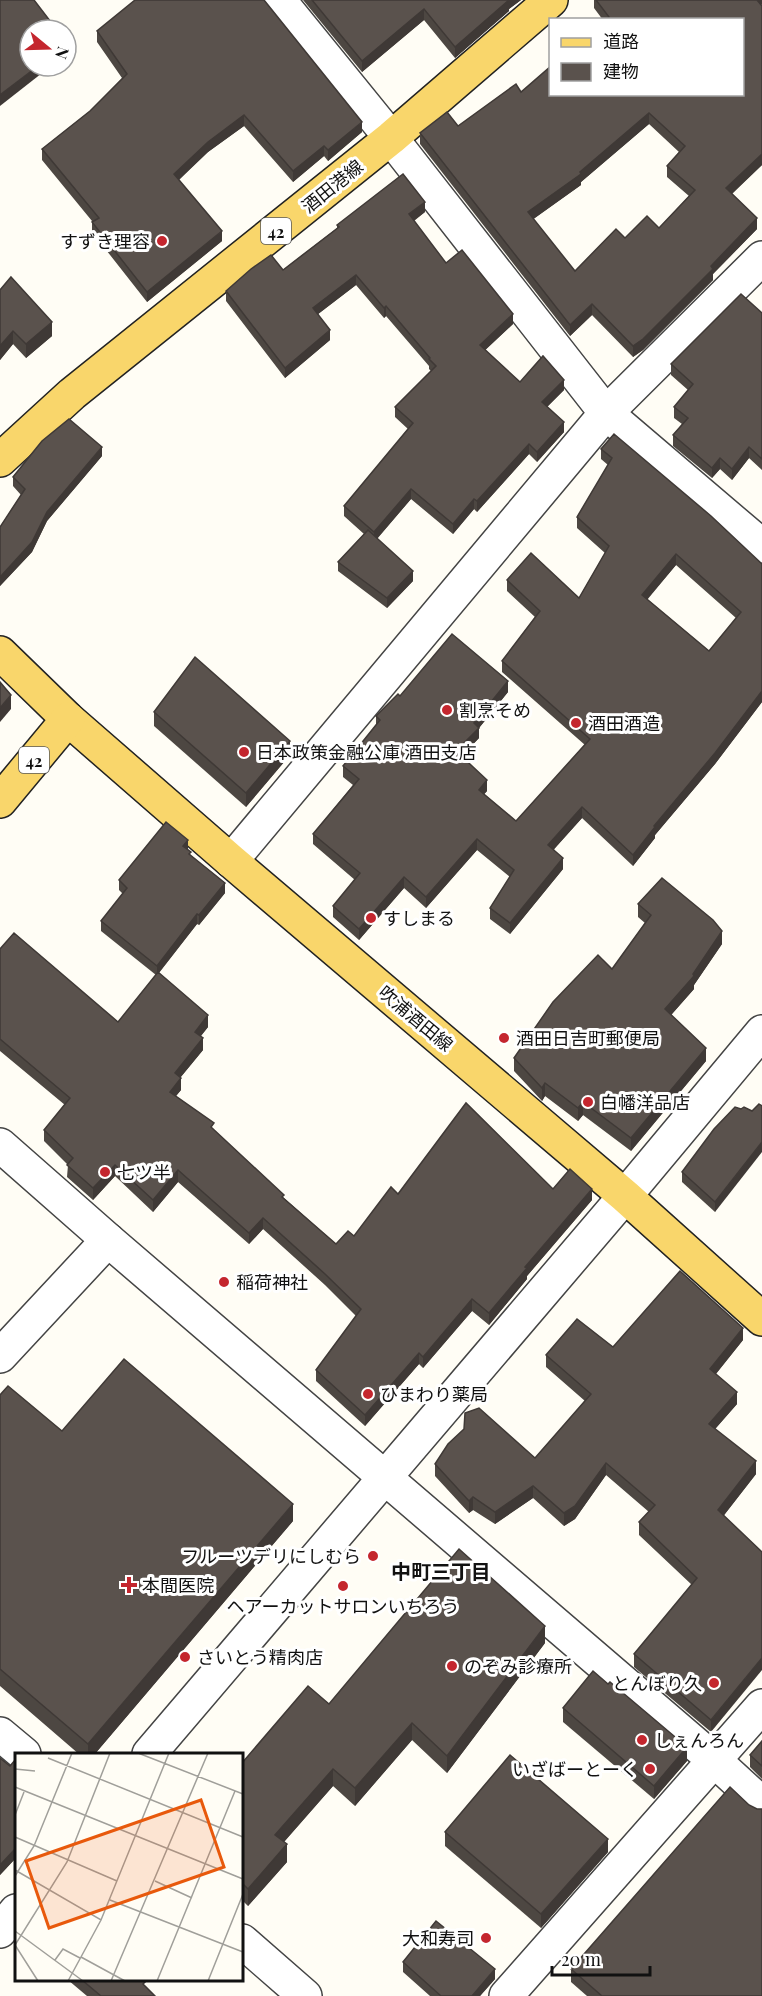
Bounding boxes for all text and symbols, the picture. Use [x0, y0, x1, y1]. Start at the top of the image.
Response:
north arrow [18, 18, 78, 78]
legend [549, 18, 744, 96]
text: 道路 [603, 29, 639, 53]
text: N [51, 44, 74, 62]
text: 建物 [603, 59, 639, 83]
street label: 酒田港線 [296, 154, 368, 218]
road number: 42 [261, 218, 291, 244]
place label: すずき理容 [60, 229, 150, 253]
marker: すずき理容 [155, 234, 169, 248]
place label: 割烹そめ [459, 698, 531, 722]
marker: 割烹そめ [440, 703, 454, 717]
place label: 酒田酒造 [588, 711, 660, 735]
marker: 酒田酒造 [569, 716, 583, 730]
place label: 日本政策金融公庫 酒田支店 [256, 740, 476, 764]
marker: 日本政策金融公庫 酒田支店 [237, 745, 251, 759]
road number: 42 [19, 747, 49, 773]
place label: すしまる [383, 906, 455, 930]
marker: すしまる [364, 911, 378, 925]
street label: 吹浦酒田線 [374, 980, 458, 1056]
place label: 酒田日吉町郵便局 [516, 1026, 660, 1050]
marker: 酒田日吉町郵便局 [497, 1031, 511, 1045]
place label: 白幡洋品店 [600, 1090, 690, 1114]
marker: 白幡洋品店 [581, 1095, 595, 1109]
place label: 七ツ半 [117, 1160, 171, 1184]
marker: 七ツ半 [98, 1165, 112, 1179]
place label: 稲荷神社 [236, 1270, 308, 1294]
marker: 稲荷神社 [217, 1275, 231, 1289]
place label: ひまわり薬局 [380, 1382, 488, 1406]
marker: ひまわり薬局 [361, 1387, 375, 1401]
place label: フルーツデリにしむら [181, 1544, 361, 1568]
marker: フルーツデリにしむら [366, 1549, 380, 1563]
district label: 中町三丁目 [391, 1557, 491, 1584]
place label: 本間医院 [142, 1573, 214, 1597]
marker: 本間医院 [120, 1576, 138, 1594]
marker: ヘアーカットサロンいちろう [336, 1579, 350, 1593]
place label: ヘアーカットサロンいちろう [227, 1594, 459, 1618]
place label: さいとう精肉店 [197, 1645, 323, 1669]
marker: さいとう精肉店 [178, 1650, 192, 1664]
place label: のぞみ診療所 [464, 1654, 572, 1678]
marker: のぞみ診療所 [445, 1659, 459, 1673]
place label: とんぼり久 [612, 1671, 702, 1695]
marker: とんぼり久 [707, 1676, 721, 1690]
place label: しぇんろん [654, 1728, 744, 1752]
marker: しぇんろん [635, 1733, 649, 1747]
inset map [15, 1753, 243, 1981]
place label: いざばーとーく [512, 1757, 638, 1781]
marker: いざばーとーく [643, 1762, 657, 1776]
place label: 大和寿司 [402, 1926, 474, 1950]
marker: 大和寿司 [479, 1931, 493, 1945]
scale bar [552, 1939, 650, 1977]
text: 20 m [561, 1947, 601, 1971]

